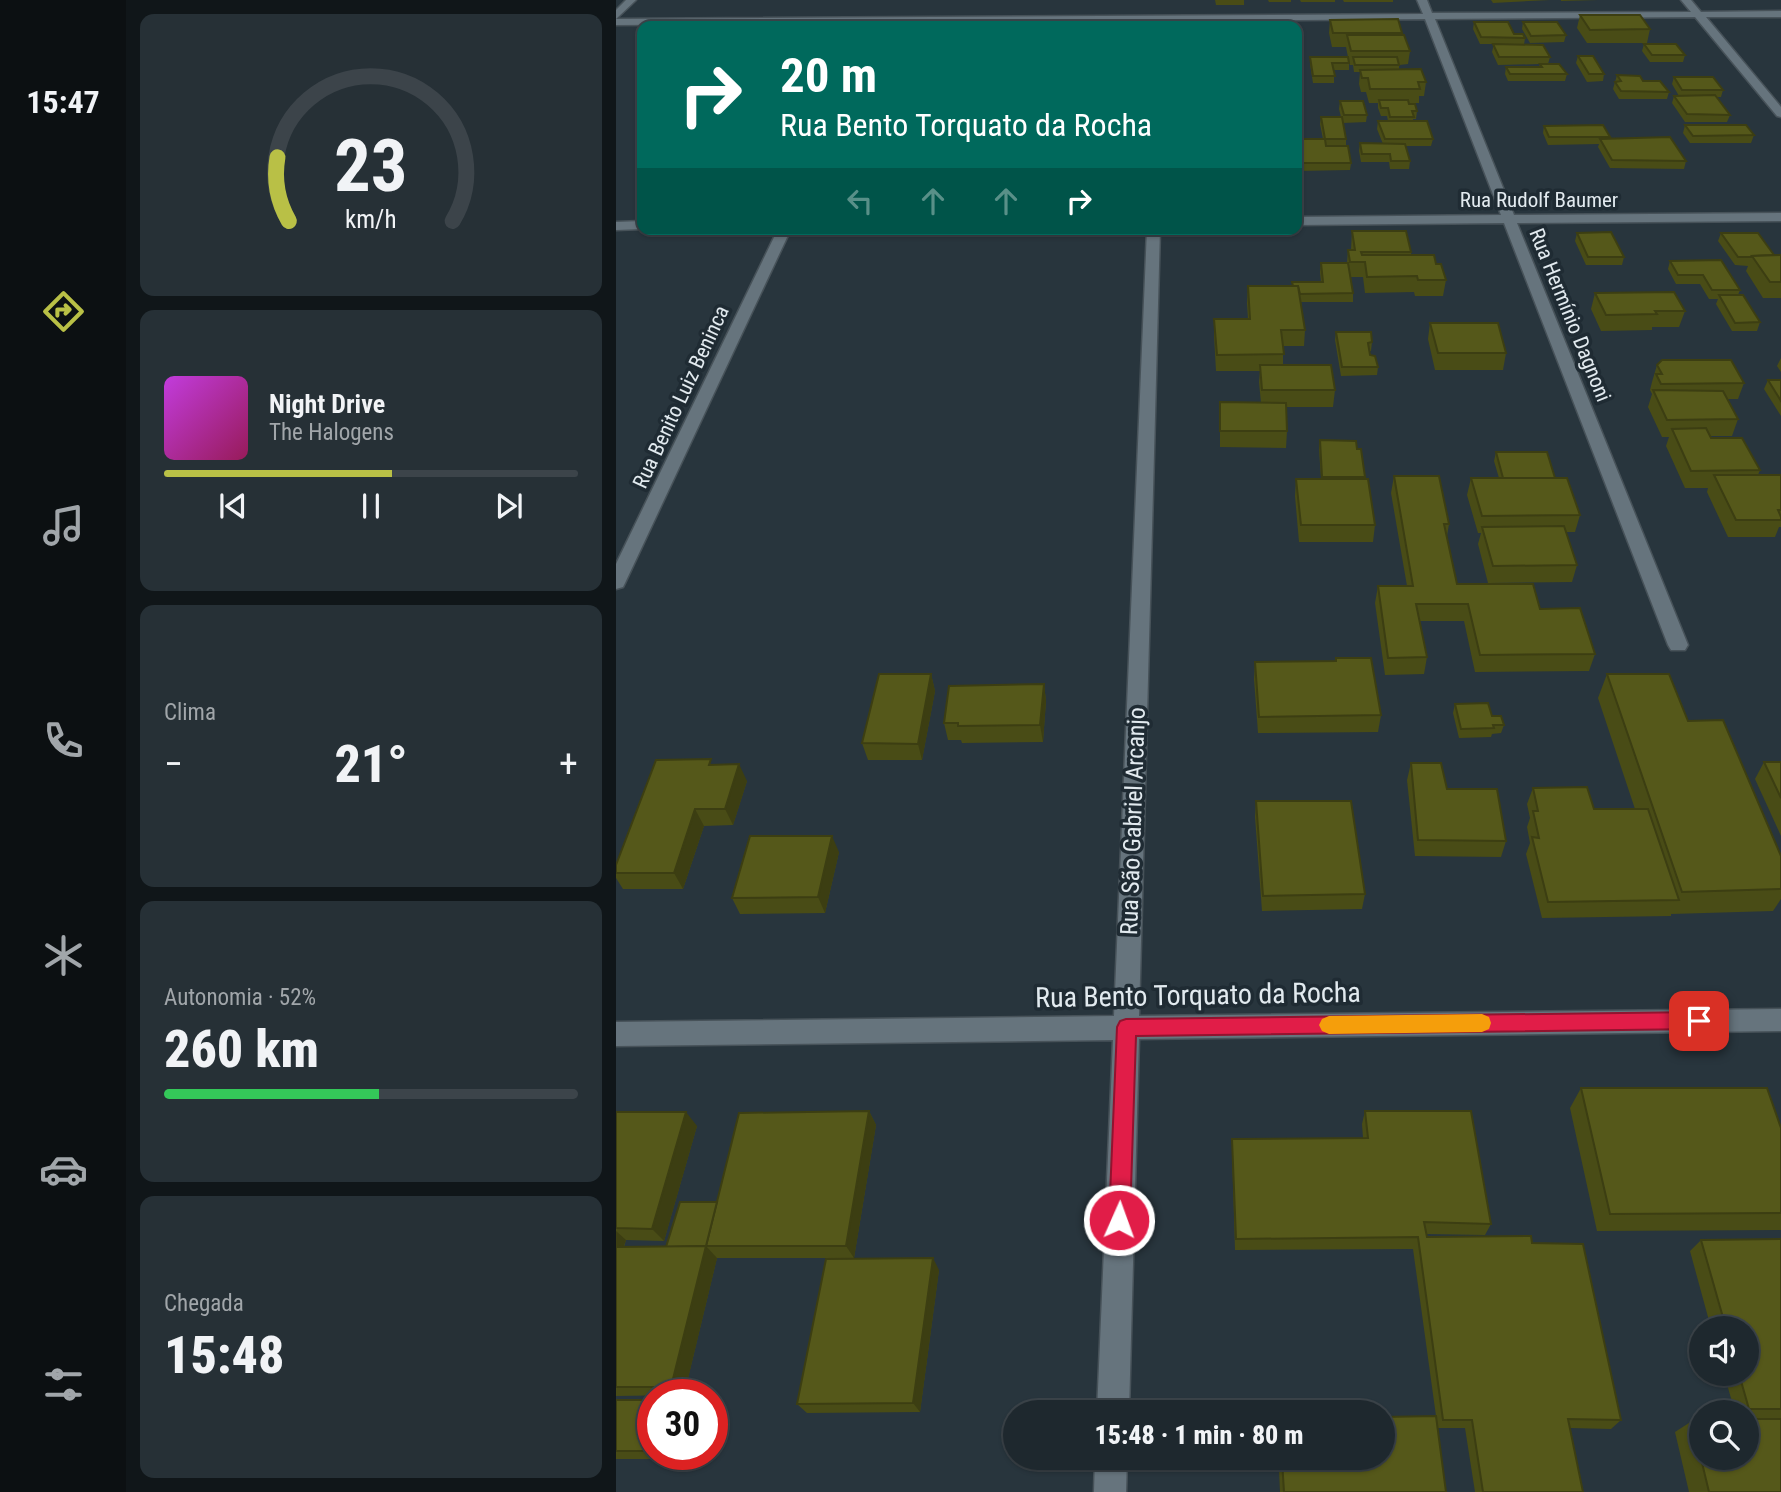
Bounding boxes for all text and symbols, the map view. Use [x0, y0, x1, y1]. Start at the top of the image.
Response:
text: 20 m [780, 47, 877, 104]
icon: right [665, 49, 756, 140]
text: 15:47 [26, 83, 100, 121]
text: Rua Bento Torquato da Rocha [780, 106, 1152, 144]
text: 23 [334, 123, 408, 209]
icon: left [841, 182, 879, 220]
icon: ahead [914, 182, 952, 220]
icon: ahead [987, 182, 1025, 220]
icon: right [1060, 182, 1098, 220]
street label: Rua Rudolf Baumer [1460, 188, 1618, 212]
text: km/h [345, 205, 397, 234]
street label: Rua Hermínio Dagnoni [1524, 225, 1616, 405]
icon: directions [39, 287, 88, 336]
street label: Rua Benito Luiz Beninca [628, 302, 734, 492]
text: Night Drive [269, 389, 385, 419]
text: The Halogens [269, 419, 394, 446]
icon: previous [214, 487, 252, 525]
icon: pause [352, 487, 390, 525]
icon: next [490, 487, 528, 525]
icon: music [39, 501, 88, 550]
text: Clima [164, 699, 216, 726]
street label: Rua São Gabriel Arcanjo [1115, 707, 1151, 935]
icon: phone [39, 716, 88, 765]
text: 21° [334, 734, 408, 795]
text: − [164, 742, 183, 786]
text: + [559, 742, 578, 786]
icon: climate [39, 931, 88, 980]
street label: Rua Bento Torquato da Rocha [1035, 976, 1361, 1014]
text: Autonomia · 52% [164, 984, 316, 1011]
pin [1669, 991, 1729, 1051]
icon: arrive [1680, 1002, 1718, 1040]
text: 260 km [164, 1019, 319, 1080]
icon: car [39, 1145, 88, 1194]
position arrow [1082, 1183, 1156, 1257]
text: Chegada [164, 1290, 244, 1317]
map controls [1689, 1316, 1759, 1470]
button: sound [1689, 1316, 1759, 1386]
text: 15:48 [164, 1325, 284, 1386]
icon: filters [39, 1360, 88, 1409]
speed limit sign: 30 [637, 1379, 728, 1470]
button: search [1689, 1400, 1759, 1470]
text: 15:48 · 1 min · 80 m [1094, 1420, 1304, 1450]

